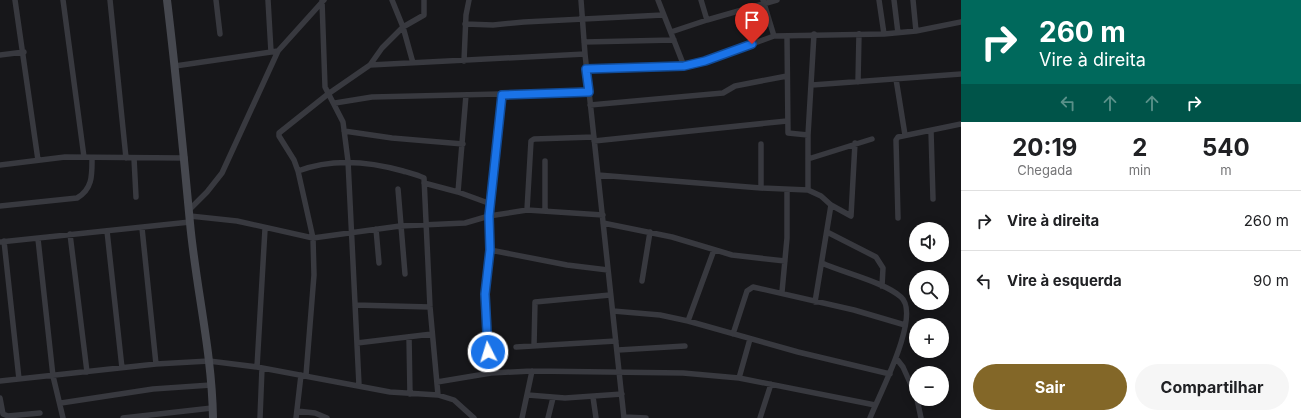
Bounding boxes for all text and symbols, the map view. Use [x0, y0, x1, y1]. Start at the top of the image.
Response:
pin [735, 3, 769, 44]
icon: arrive [741, 9, 763, 31]
text: 260 m [1039, 15, 1126, 49]
icon: right [973, 16, 1025, 68]
text: Vire à direita [1039, 49, 1146, 70]
icon: left [1057, 92, 1079, 114]
icon: ahead [1099, 92, 1121, 114]
icon: ahead [1141, 92, 1163, 114]
icon: right [1183, 92, 1205, 114]
text: 20:19 [1012, 133, 1077, 162]
text: 2 [1132, 133, 1147, 162]
text: 540 [1202, 133, 1250, 162]
text: Chegada [1017, 162, 1072, 178]
text: min [1129, 162, 1151, 178]
text: m [1220, 162, 1232, 178]
icon: right [973, 210, 995, 232]
text: Vire à direita [1007, 211, 1099, 230]
text: 260 m [1244, 211, 1289, 230]
map controls [909, 222, 949, 406]
button: sound [909, 222, 949, 262]
button: search [909, 270, 949, 310]
icon: left [973, 270, 995, 292]
text: Vire à esquerda [1007, 271, 1122, 290]
text: 90 m [1253, 271, 1289, 290]
button: + [909, 318, 949, 358]
position arrow [467, 331, 509, 373]
button: Sair [973, 364, 1127, 410]
button: Compartilhar [1135, 364, 1289, 410]
button: − [909, 366, 949, 406]

